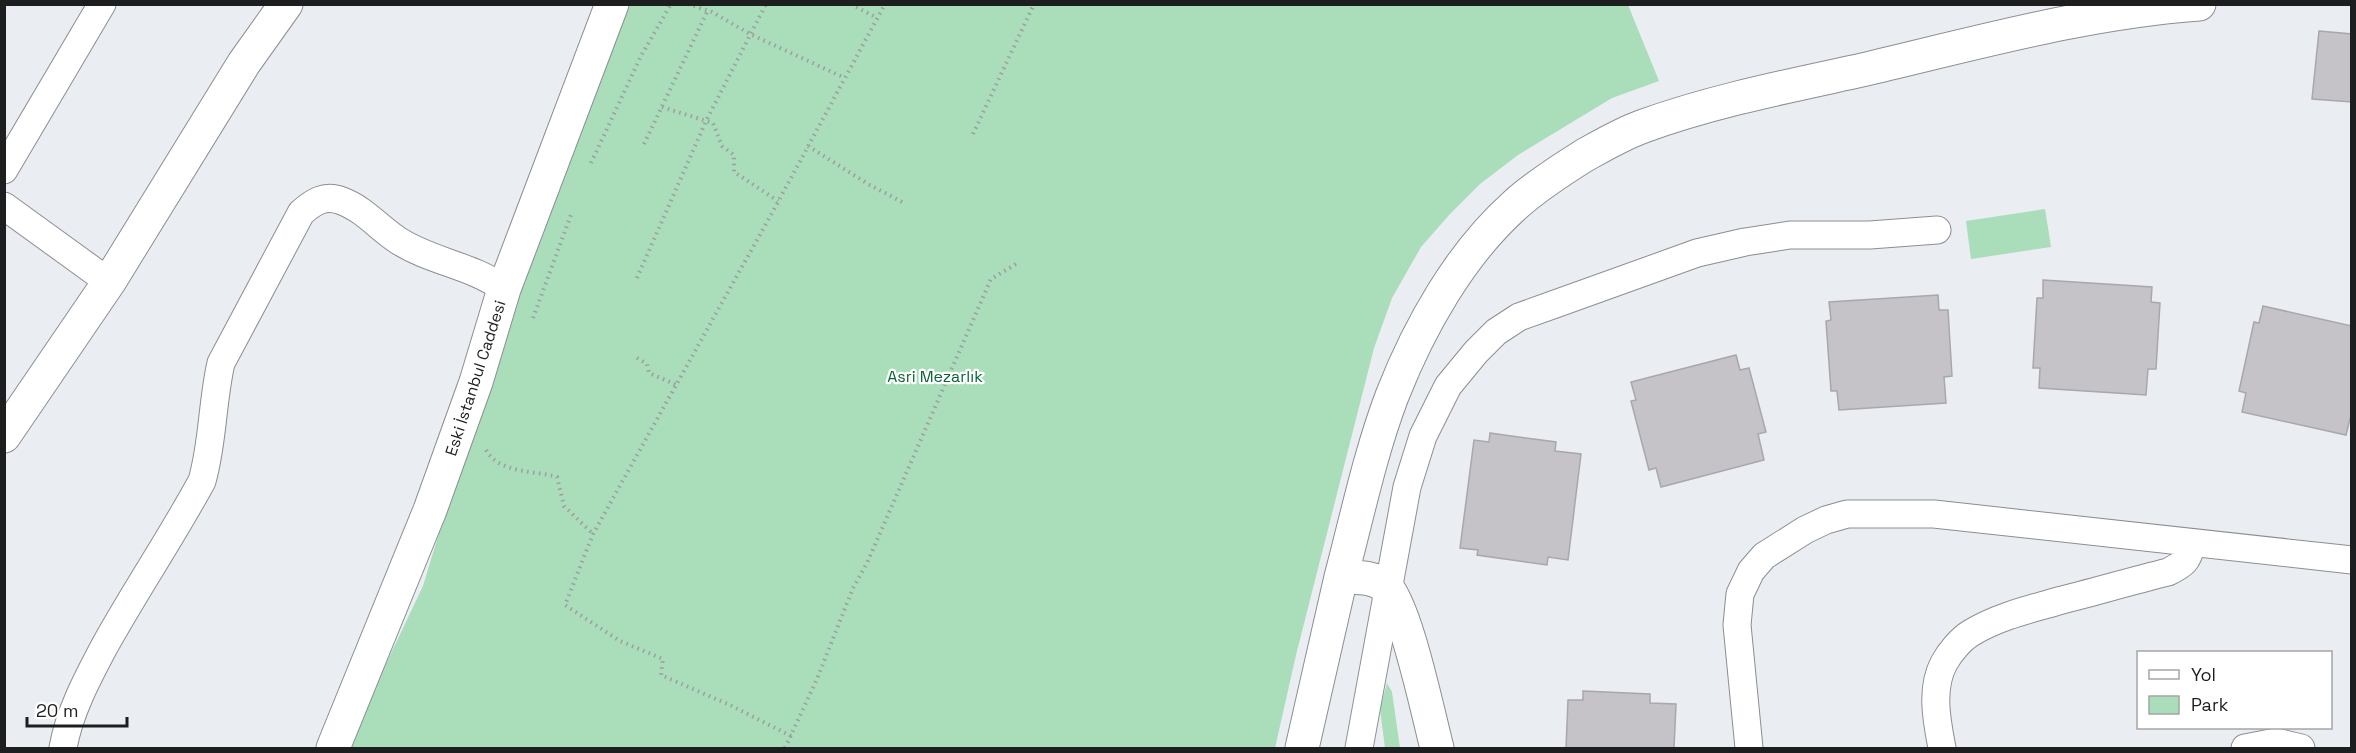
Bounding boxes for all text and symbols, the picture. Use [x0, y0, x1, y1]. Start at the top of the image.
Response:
street label: Eski İstanbul Caddesi [440, 298, 511, 459]
park label: Asri Mezarlık [887, 366, 983, 387]
legend [2137, 651, 2332, 729]
text: Yol [2191, 663, 2216, 686]
scale bar [27, 690, 128, 728]
text: Park [2191, 693, 2229, 716]
text: 20 m [36, 699, 79, 722]

